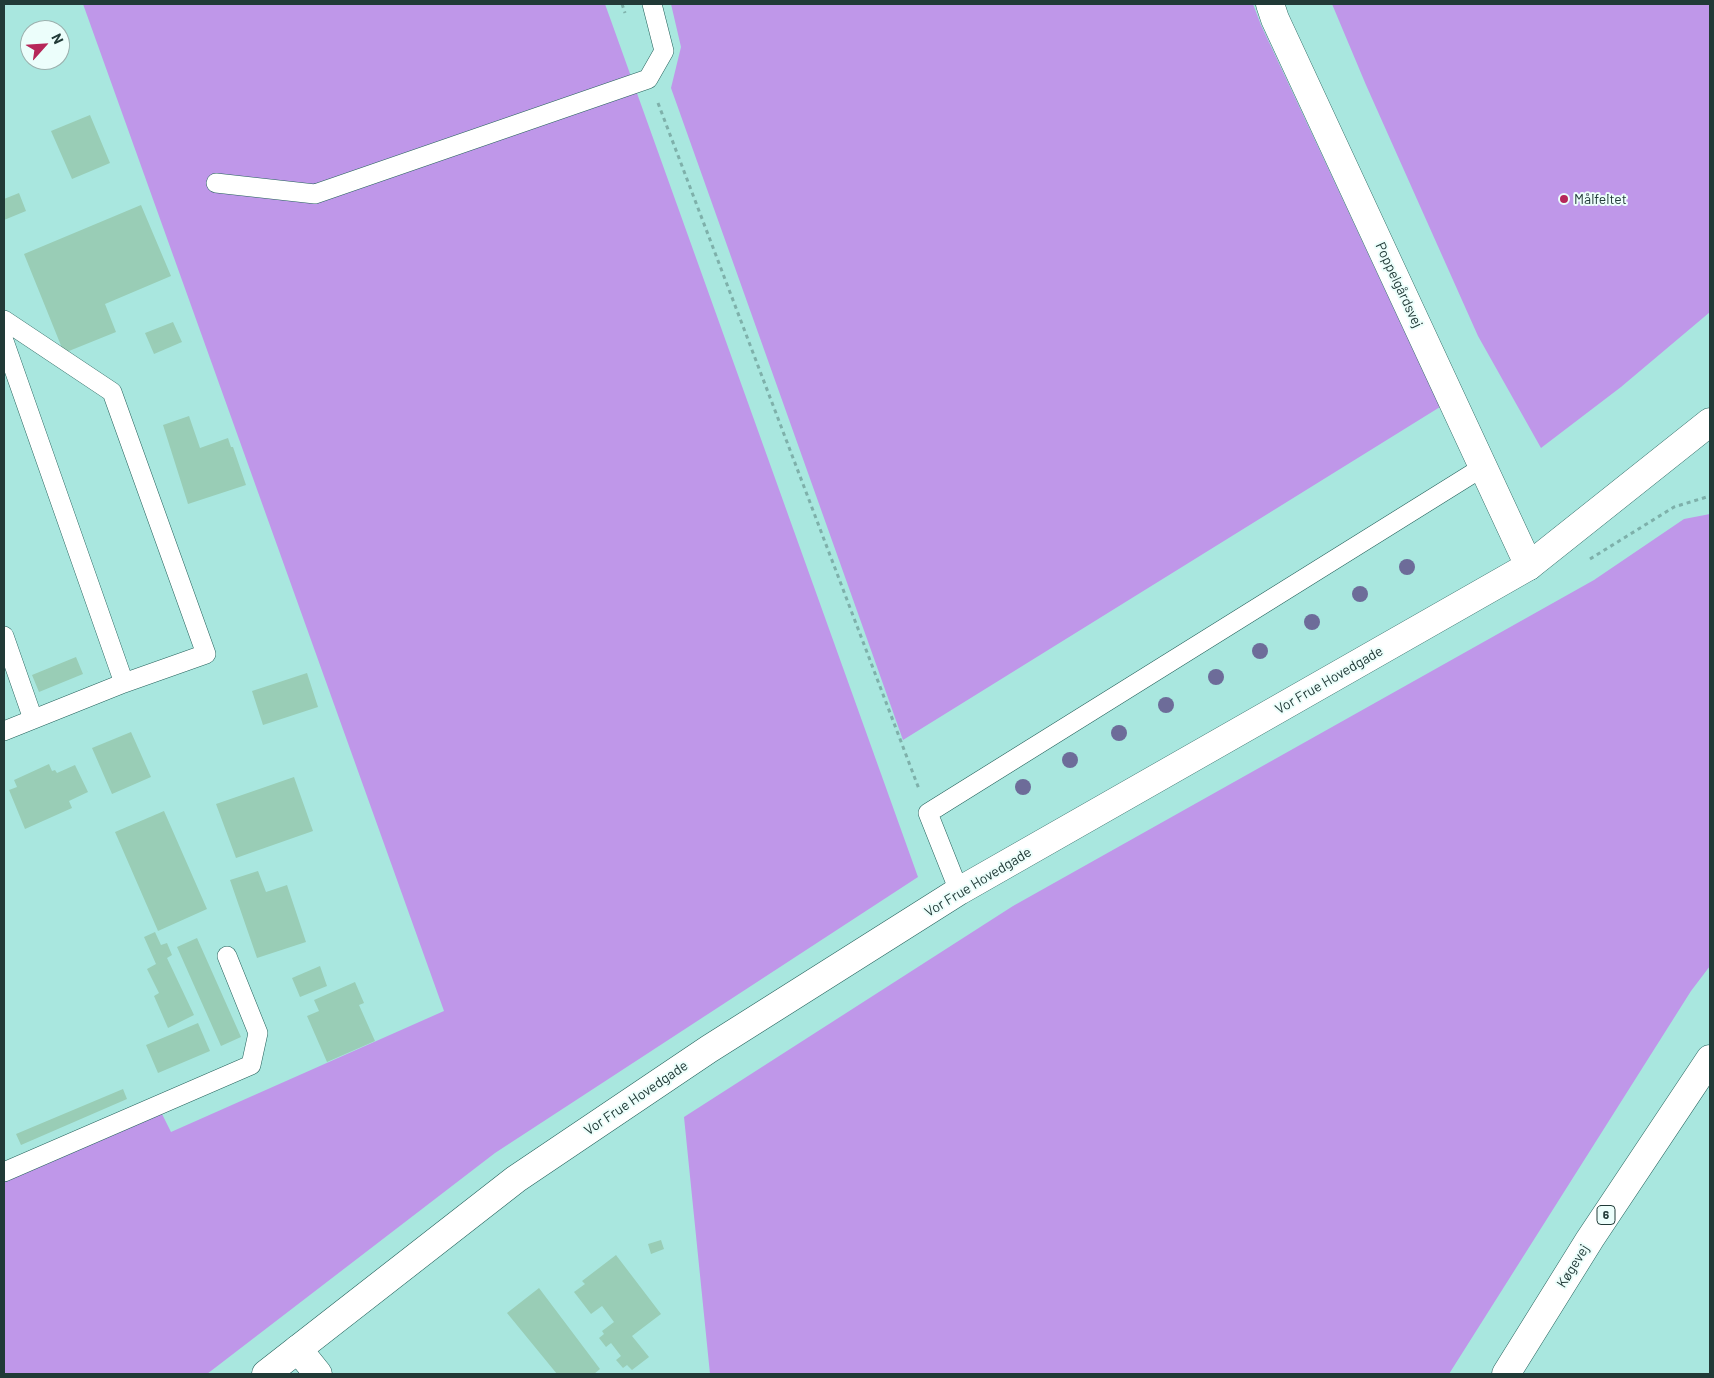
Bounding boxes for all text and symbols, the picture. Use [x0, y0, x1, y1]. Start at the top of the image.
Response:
north arrow [20, 20, 70, 70]
text: N [48, 31, 68, 47]
place label: Målfeltet [1574, 191, 1627, 207]
marker: Målfeltet [1558, 193, 1570, 205]
street label: Poppelgårdsvej [1372, 239, 1426, 331]
street label: Vor Frue Hovedgade [1272, 642, 1386, 718]
street label: Vor Frue Hovedgade [922, 844, 1034, 920]
street label: Vor Frue Hovedgade [581, 1057, 691, 1139]
road number: 6 [1597, 1206, 1615, 1224]
street label: Køgevej [1553, 1241, 1593, 1291]

